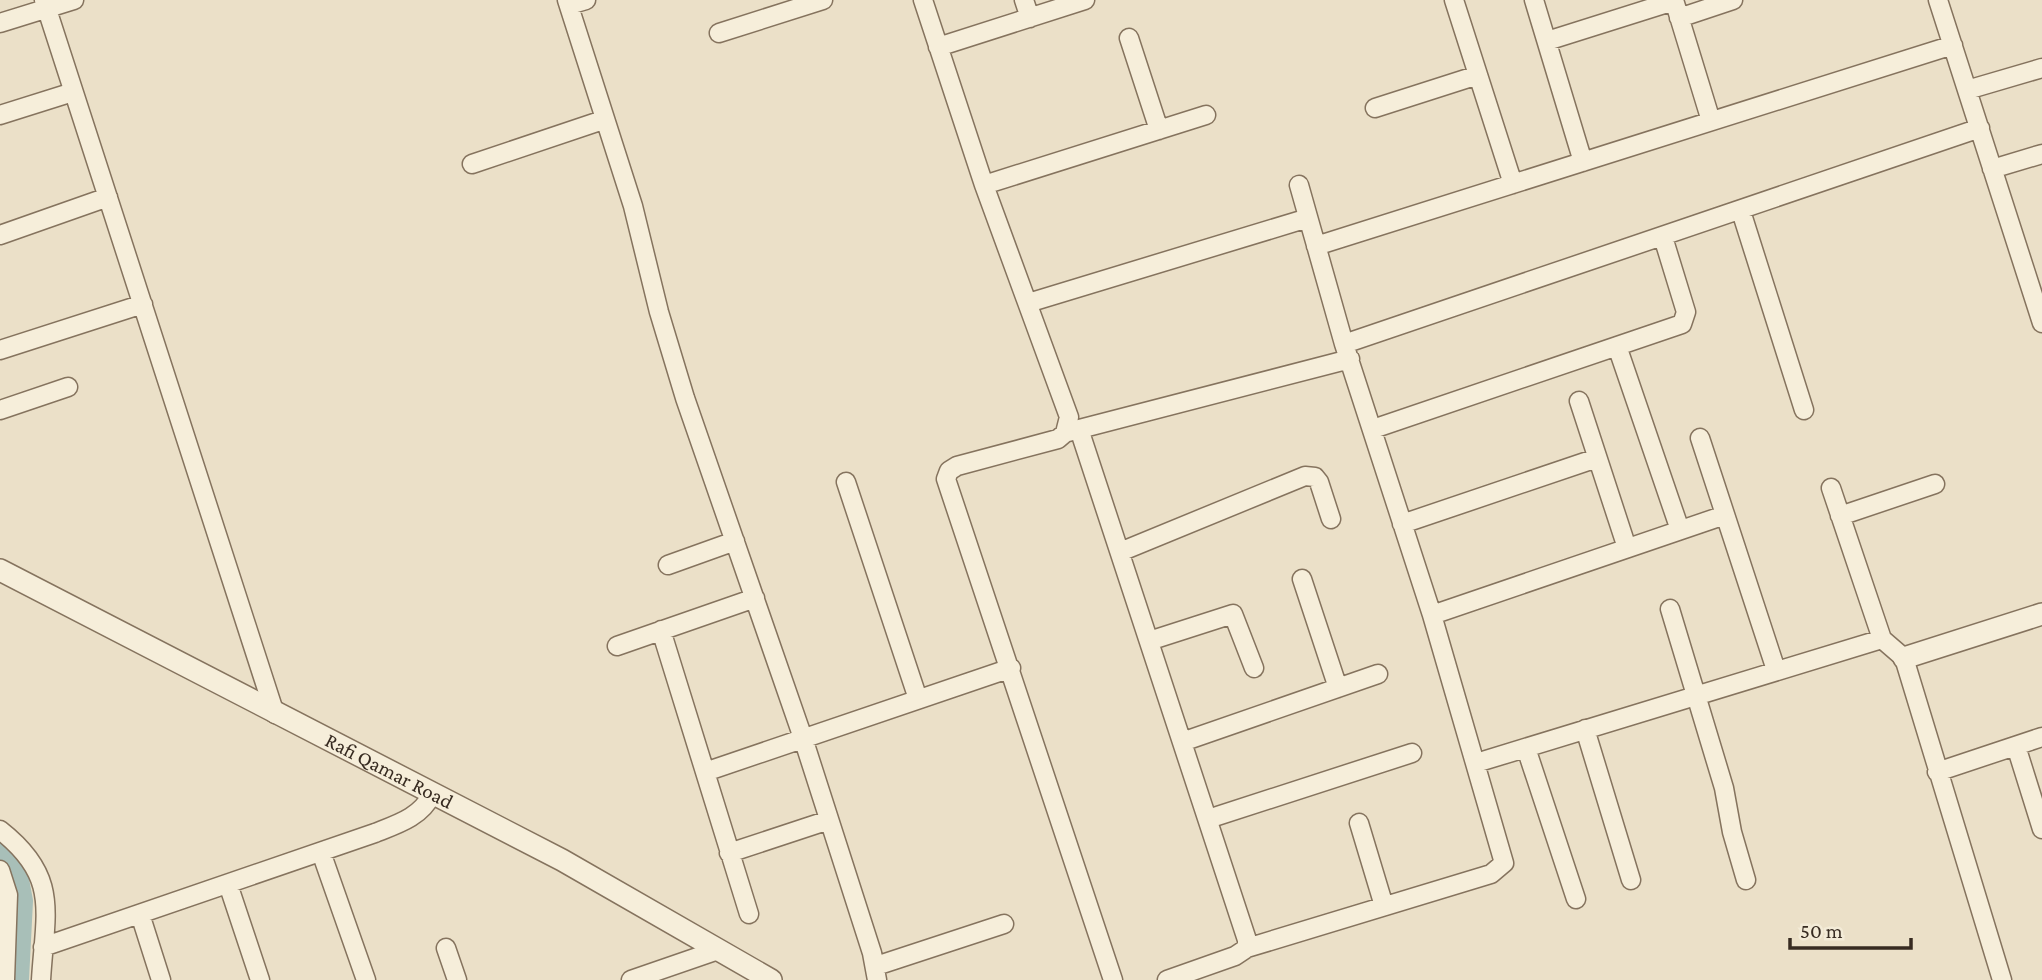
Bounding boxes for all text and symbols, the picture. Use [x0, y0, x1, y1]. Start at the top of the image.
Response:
street label: Rafi Qamar Road [321, 728, 457, 814]
scale bar [1790, 906, 1911, 950]
text: 50 m [1800, 919, 1843, 943]

